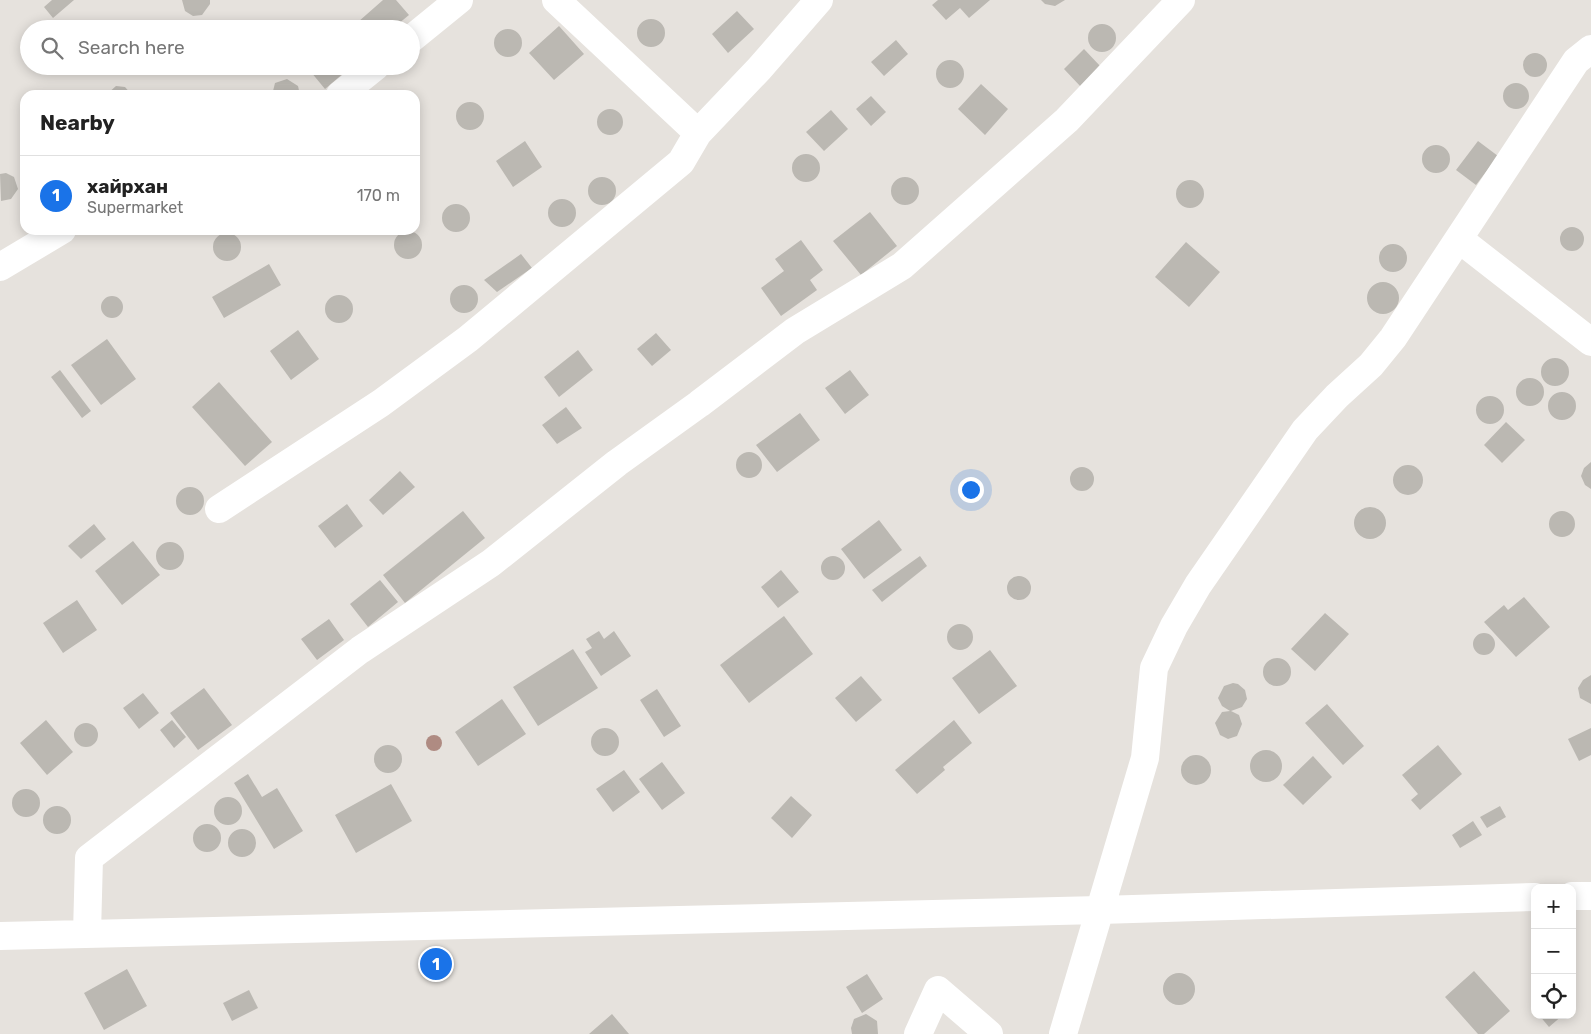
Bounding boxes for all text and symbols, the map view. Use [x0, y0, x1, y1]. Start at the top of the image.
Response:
search box [20, 20, 420, 75]
icon: search [38, 34, 66, 62]
text: Search here [78, 36, 185, 59]
text: Nearby [40, 110, 115, 135]
text: хайрхан [87, 175, 168, 198]
text: 1 [52, 186, 60, 205]
text: 170 m [357, 186, 400, 205]
text: Supermarket [87, 198, 183, 217]
your location [958, 477, 984, 503]
map controls [1531, 884, 1576, 1019]
button: + [1531, 884, 1576, 929]
button: − [1531, 929, 1576, 974]
pin: 1 [420, 945, 452, 983]
button: locate [1531, 974, 1576, 1019]

